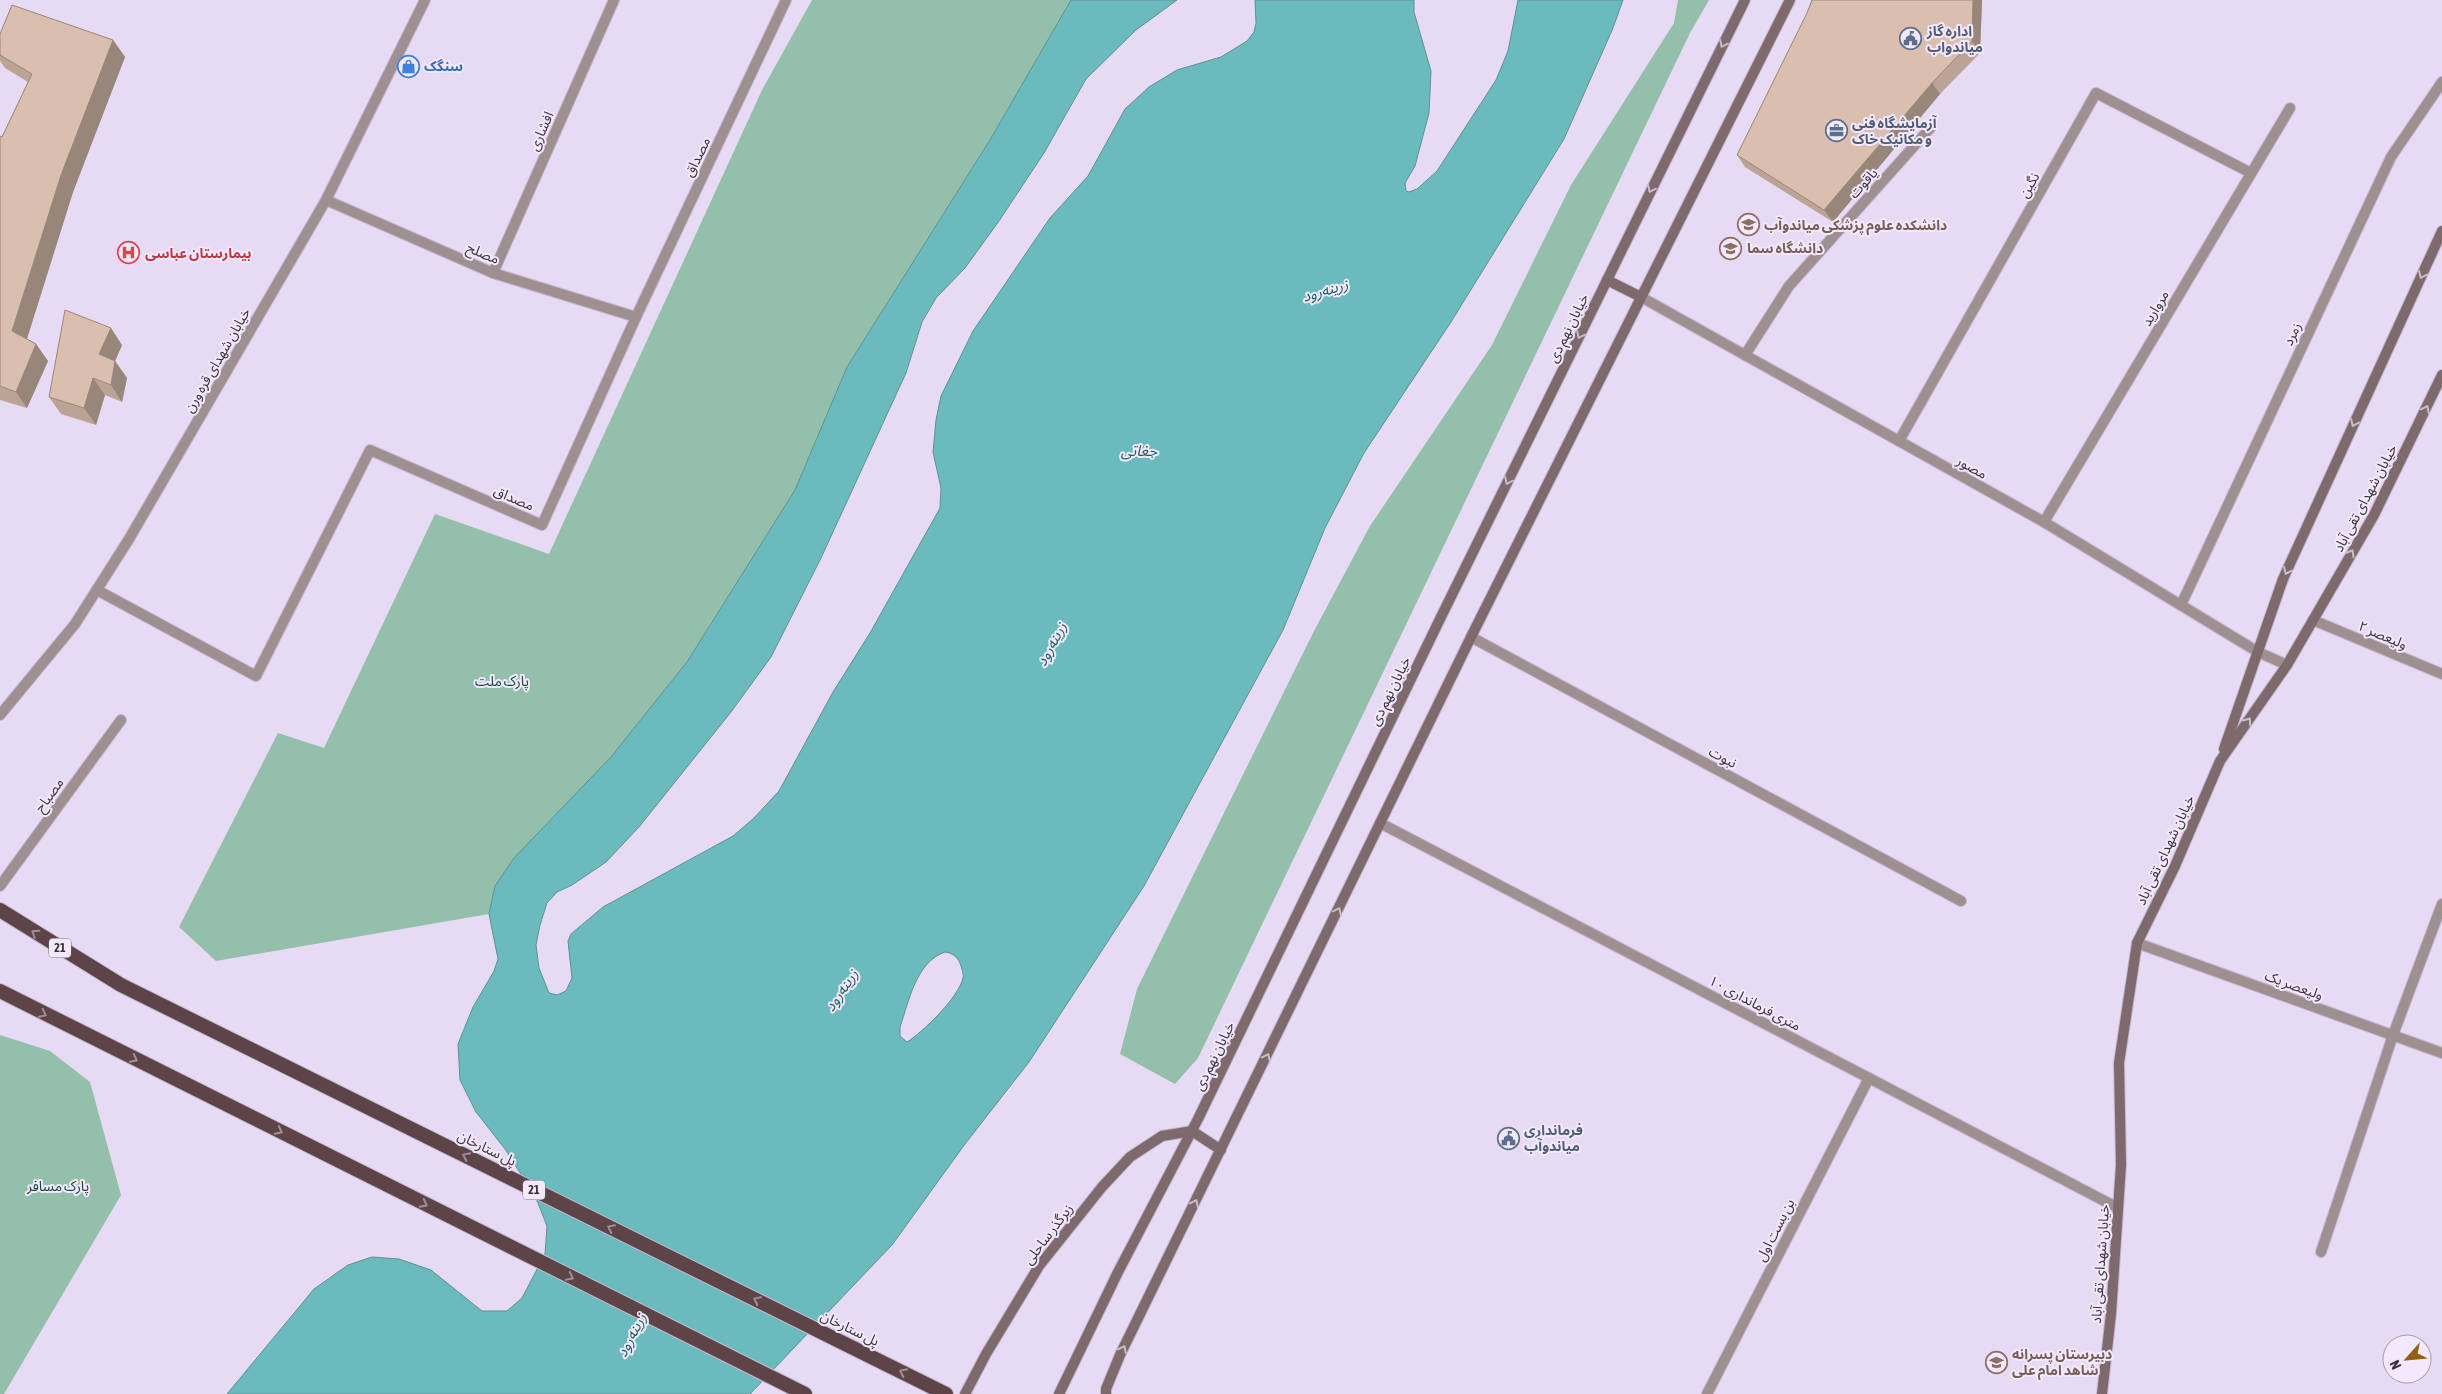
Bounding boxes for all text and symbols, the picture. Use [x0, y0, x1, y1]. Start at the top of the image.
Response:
place label: اداره گاز میاندواب [1926, 23, 1983, 55]
public building icon: اداره گاز میاندواب [1899, 27, 1923, 51]
one-way arrow [1719, 39, 1729, 48]
shop icon: سنگک [396, 54, 420, 78]
place label: سنگک [424, 58, 463, 74]
street label: افشاری [525, 109, 558, 154]
place label: آزمایشگاه فنی و مکانیک خاک [1852, 115, 1937, 147]
office icon: آزمایشگاه فنی و مکانیک خاک [1824, 119, 1848, 143]
street label: مصداق [681, 134, 713, 180]
street label: یاقوت [1845, 165, 1881, 202]
street label: نگین [2015, 169, 2043, 201]
one-way arrow [1647, 184, 1657, 193]
school or university icon: دانشکده علوم پزشکی میاندوآب [1736, 213, 1760, 237]
place label: دانشکده علوم پزشکی میاندوآب [1764, 217, 1947, 236]
school or university icon: دانشگاه سما [1719, 236, 1743, 260]
street label: مصلح [463, 239, 502, 270]
place label: دانشگاه سما [1747, 240, 1823, 256]
hospital icon: بیمارستان عباسی [117, 241, 141, 265]
place label: بیمارستان عباسی [145, 245, 252, 262]
one-way arrow [2417, 270, 2428, 279]
water label: زرینه‌رود [1300, 275, 1351, 306]
street label: مروارید [2138, 287, 2173, 329]
street label: خیابان نهم دی [1544, 291, 1594, 366]
street label: خیابان شهدای قره ورن [181, 305, 254, 416]
street label: زمرد [2280, 320, 2305, 349]
one-way arrow [1576, 330, 1586, 339]
one-way arrow [2419, 405, 2430, 414]
one-way arrow [2350, 418, 2361, 427]
water label: جغاتی [1121, 442, 1157, 460]
street label: خیابان شهدای تقی آباد [2330, 442, 2401, 555]
street label: مصور [1953, 452, 1990, 483]
one-way arrow [1504, 476, 1514, 485]
street label: مصداق [491, 482, 537, 514]
one-way arrow [2345, 550, 2355, 559]
one-way arrow [2283, 566, 2293, 575]
water label: زرینه‌رود [1032, 618, 1071, 669]
street label: ولیعصر ۲ [2356, 618, 2410, 653]
street label: خیابان نهم دی [1366, 654, 1416, 729]
park label: پارک ملت [475, 673, 529, 691]
one-way arrow [2242, 717, 2251, 727]
street label: نبوت [1706, 743, 1740, 772]
street label: مصباح [31, 775, 69, 817]
street label: خیابان شهدای تقی آباد [2133, 792, 2198, 908]
one-way arrow [1331, 907, 1342, 916]
one-way arrow [31, 929, 40, 939]
road number: 21 [49, 938, 71, 958]
water label: زرینه‌رود [821, 965, 863, 1015]
street label: ولیعصر یک [2262, 967, 2325, 1004]
street label: ۱۰ متری فرمانداری [1706, 972, 1804, 1035]
one-way arrow [38, 1008, 47, 1018]
street label: خیابان نهم دی [1190, 1019, 1240, 1094]
one-way arrow [129, 1053, 138, 1063]
one-way arrow [1260, 1053, 1271, 1062]
place label: فرمانداری میاندوآب [1524, 1122, 1583, 1154]
one-way arrow [274, 1125, 283, 1135]
public building icon: فرمانداری میاندوآب [1496, 1126, 1520, 1150]
street label: پل ستارخان [454, 1127, 519, 1171]
one-way arrow [462, 1152, 471, 1162]
park label: پارک مسافر [26, 1178, 89, 1196]
road number: 21 [523, 1180, 545, 1200]
street label: بن بست اول [1752, 1196, 1799, 1264]
one-way arrow [419, 1198, 428, 1208]
one-way arrow [1189, 1199, 1199, 1208]
street label: زیرگذر ساحلی [1020, 1200, 1077, 1268]
street label: خیابان شهدای تقی آباد [2088, 1204, 2113, 1324]
one-way arrow [607, 1224, 616, 1234]
one-way arrow [565, 1271, 574, 1281]
one-way arrow [753, 1296, 762, 1306]
street label: پل ستارخان [817, 1307, 882, 1351]
water label: زرینه‌رود [613, 1309, 651, 1360]
north arrow [2382, 1334, 2432, 1384]
one-way arrow [1117, 1345, 1127, 1354]
place label: دبیرستان پسرانه شاهد امام علی [2012, 1346, 2112, 1381]
school or university icon: دبیرستان پسرانه شاهد امام علی [1984, 1350, 2008, 1374]
text: N [2386, 1358, 2404, 1372]
one-way arrow [899, 1368, 908, 1378]

